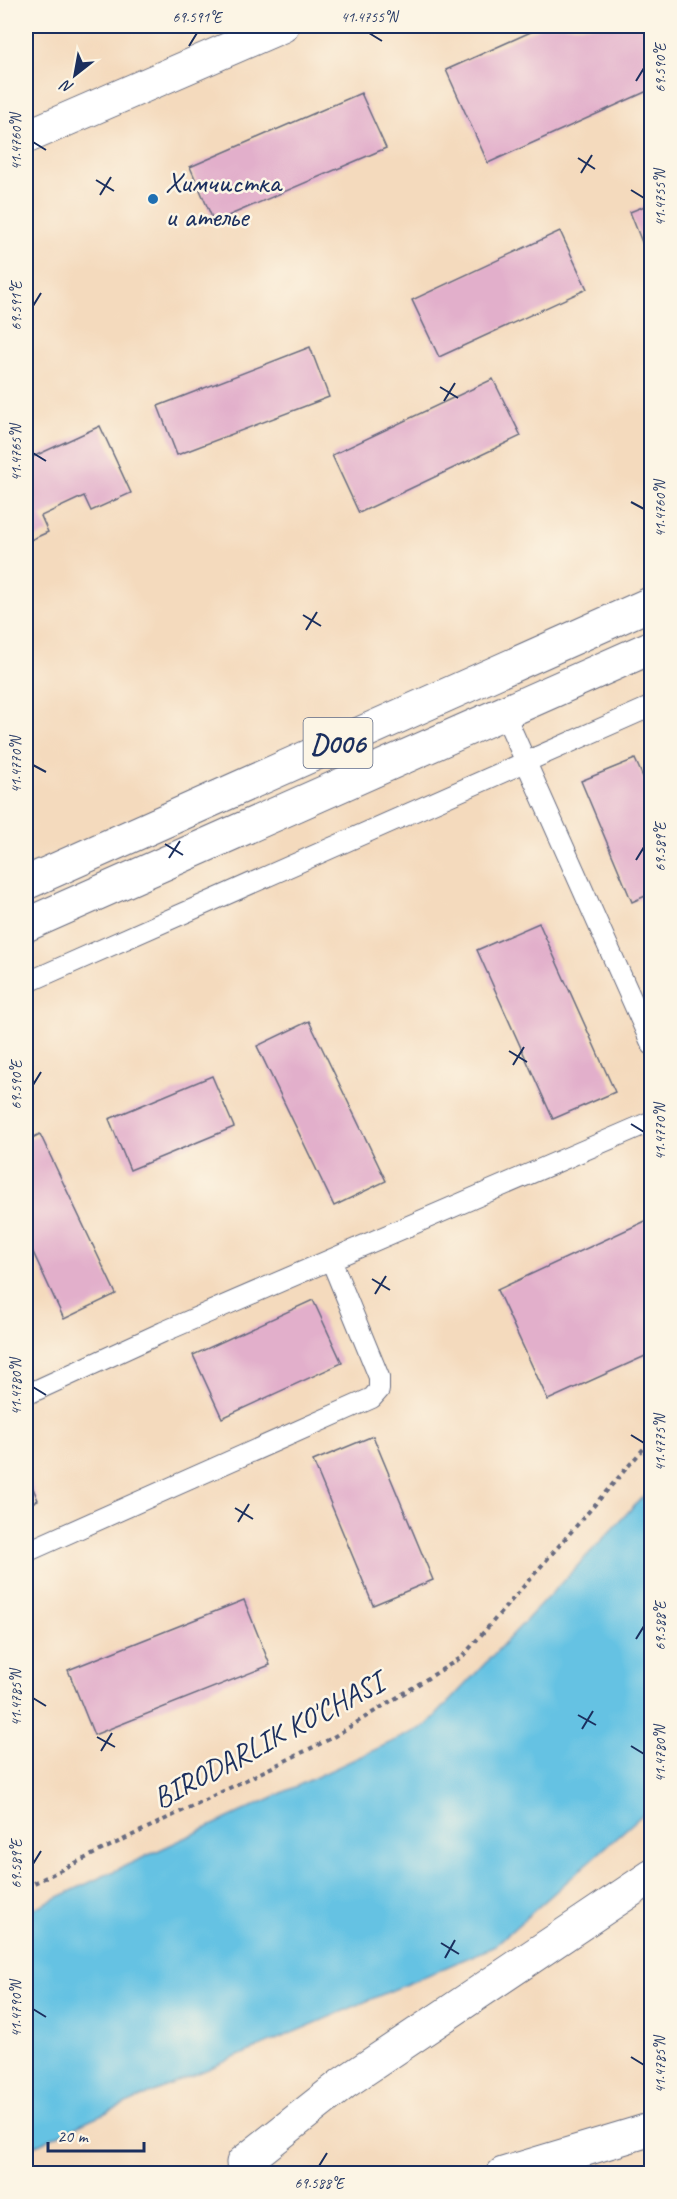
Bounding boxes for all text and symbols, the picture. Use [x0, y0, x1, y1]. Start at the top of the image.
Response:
text: 69.591°E [173, 8, 224, 27]
text: 41.4755°N [341, 8, 400, 27]
text: 69.590°E [651, 41, 670, 92]
north arrow [45, 45, 105, 105]
text: N [56, 74, 77, 98]
text: 41.4760°N [7, 111, 26, 170]
place label: Химчистка и ателье [165, 163, 283, 235]
text: 41.4755°N [651, 167, 670, 226]
marker: Химчистка и ателье [146, 192, 160, 206]
text: 69.591°E [7, 279, 26, 330]
text: 41.4765°N [7, 422, 26, 481]
text: 41.4760°N [651, 478, 670, 537]
road number: D006 [304, 718, 372, 768]
text: 41.4770°N [7, 734, 26, 793]
text: 69.589°E [651, 820, 670, 871]
text: 69.590°E [7, 1058, 26, 1109]
text: 41.4770°N [651, 1101, 670, 1160]
text: 41.4780°N [7, 1356, 26, 1415]
text: 41.4775°N [651, 1412, 670, 1471]
text: 69.588°E [651, 1599, 670, 1650]
street label: BIRODARLIK KO'CHASI [146, 1660, 395, 1817]
text: 41.4785°N [7, 1667, 26, 1726]
text: 41.4780°N [651, 1723, 670, 1782]
text: 69.589°E [7, 1837, 26, 1888]
text: 41.4790°N [7, 1978, 26, 2037]
text: 41.4785°N [651, 2034, 670, 2093]
scale bar [48, 2115, 144, 2153]
text: 20 m [57, 2125, 90, 2147]
text: 69.588°E [295, 2174, 346, 2193]

